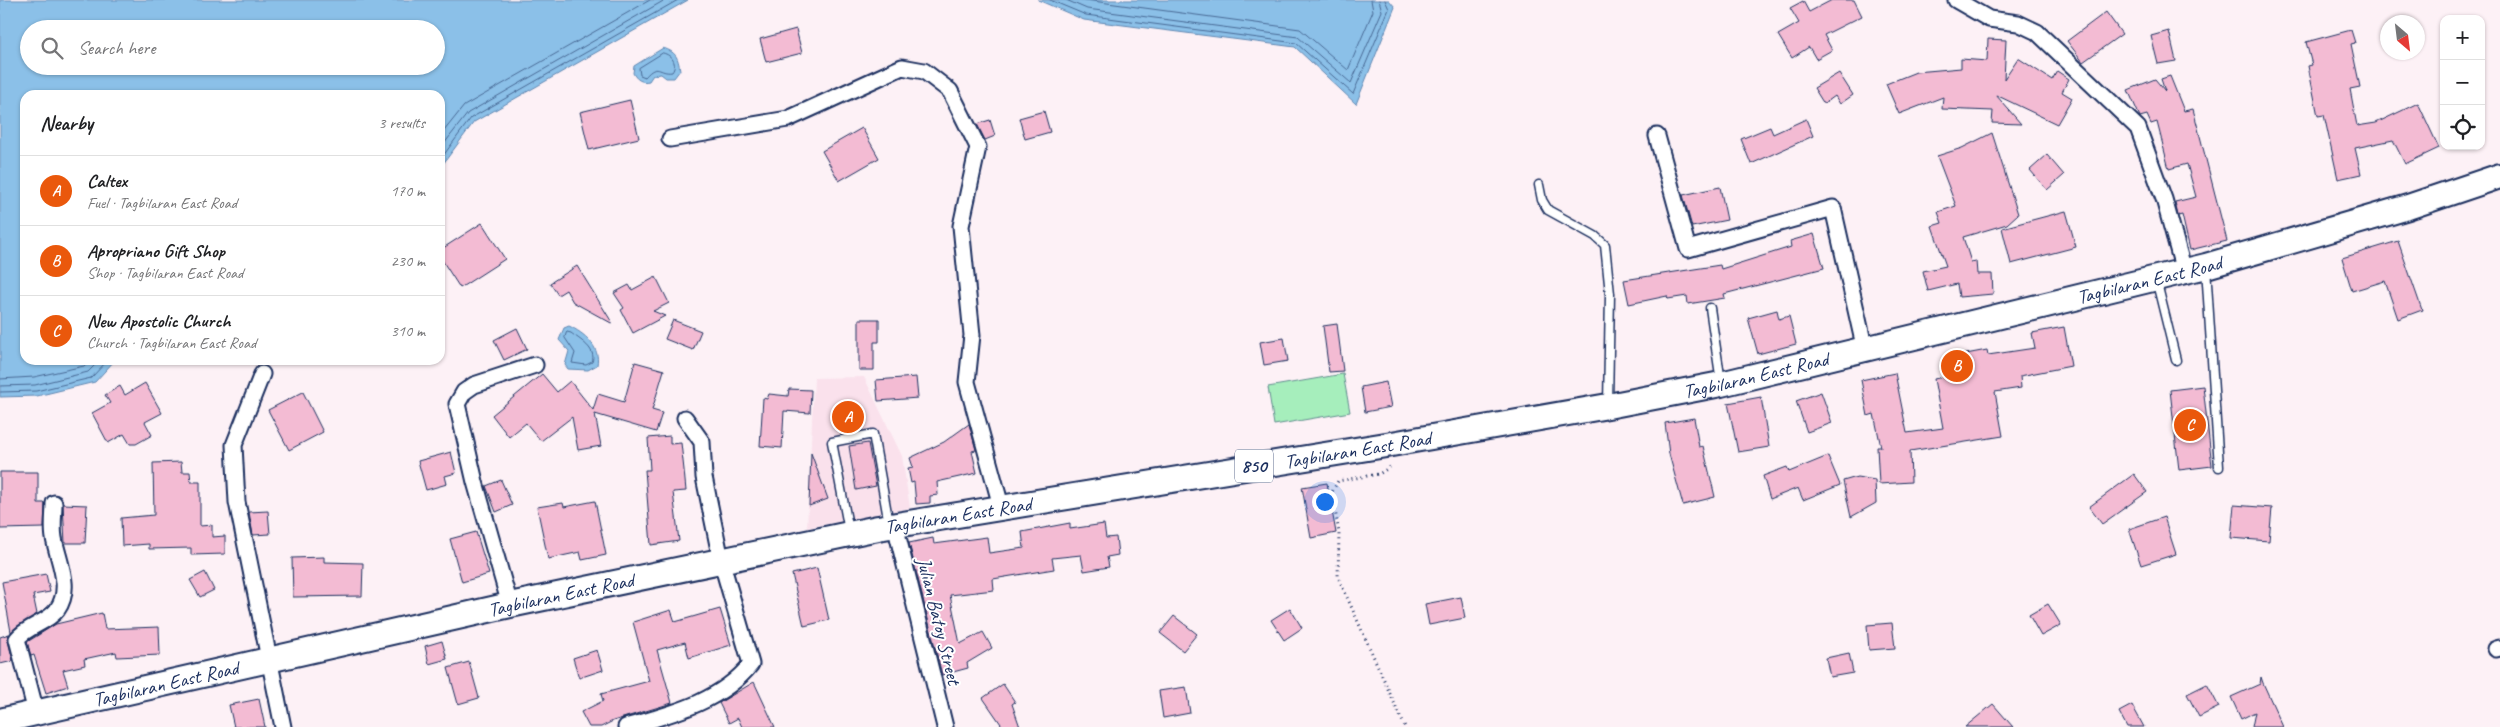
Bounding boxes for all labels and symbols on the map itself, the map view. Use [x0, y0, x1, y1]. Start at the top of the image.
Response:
north arrow [2380, 15, 2425, 60]
street label: Tagbilaran East Road [2074, 249, 2228, 309]
street label: Tagbilaran East Road [1681, 345, 1834, 404]
pin: B [1941, 347, 1973, 385]
pin: A [832, 398, 864, 436]
pin: C [2174, 406, 2206, 444]
street label: Tagbilaran East Road [1283, 424, 1436, 474]
road number: 850 [1235, 450, 1273, 482]
your location [1312, 489, 1338, 515]
street label: Tagbilaran East Road [883, 490, 1036, 539]
street label: Julian Batoy Street [911, 554, 967, 689]
street label: Tagbilaran East Road [486, 566, 639, 622]
street label: Tagbilaran East Road [91, 654, 244, 712]

